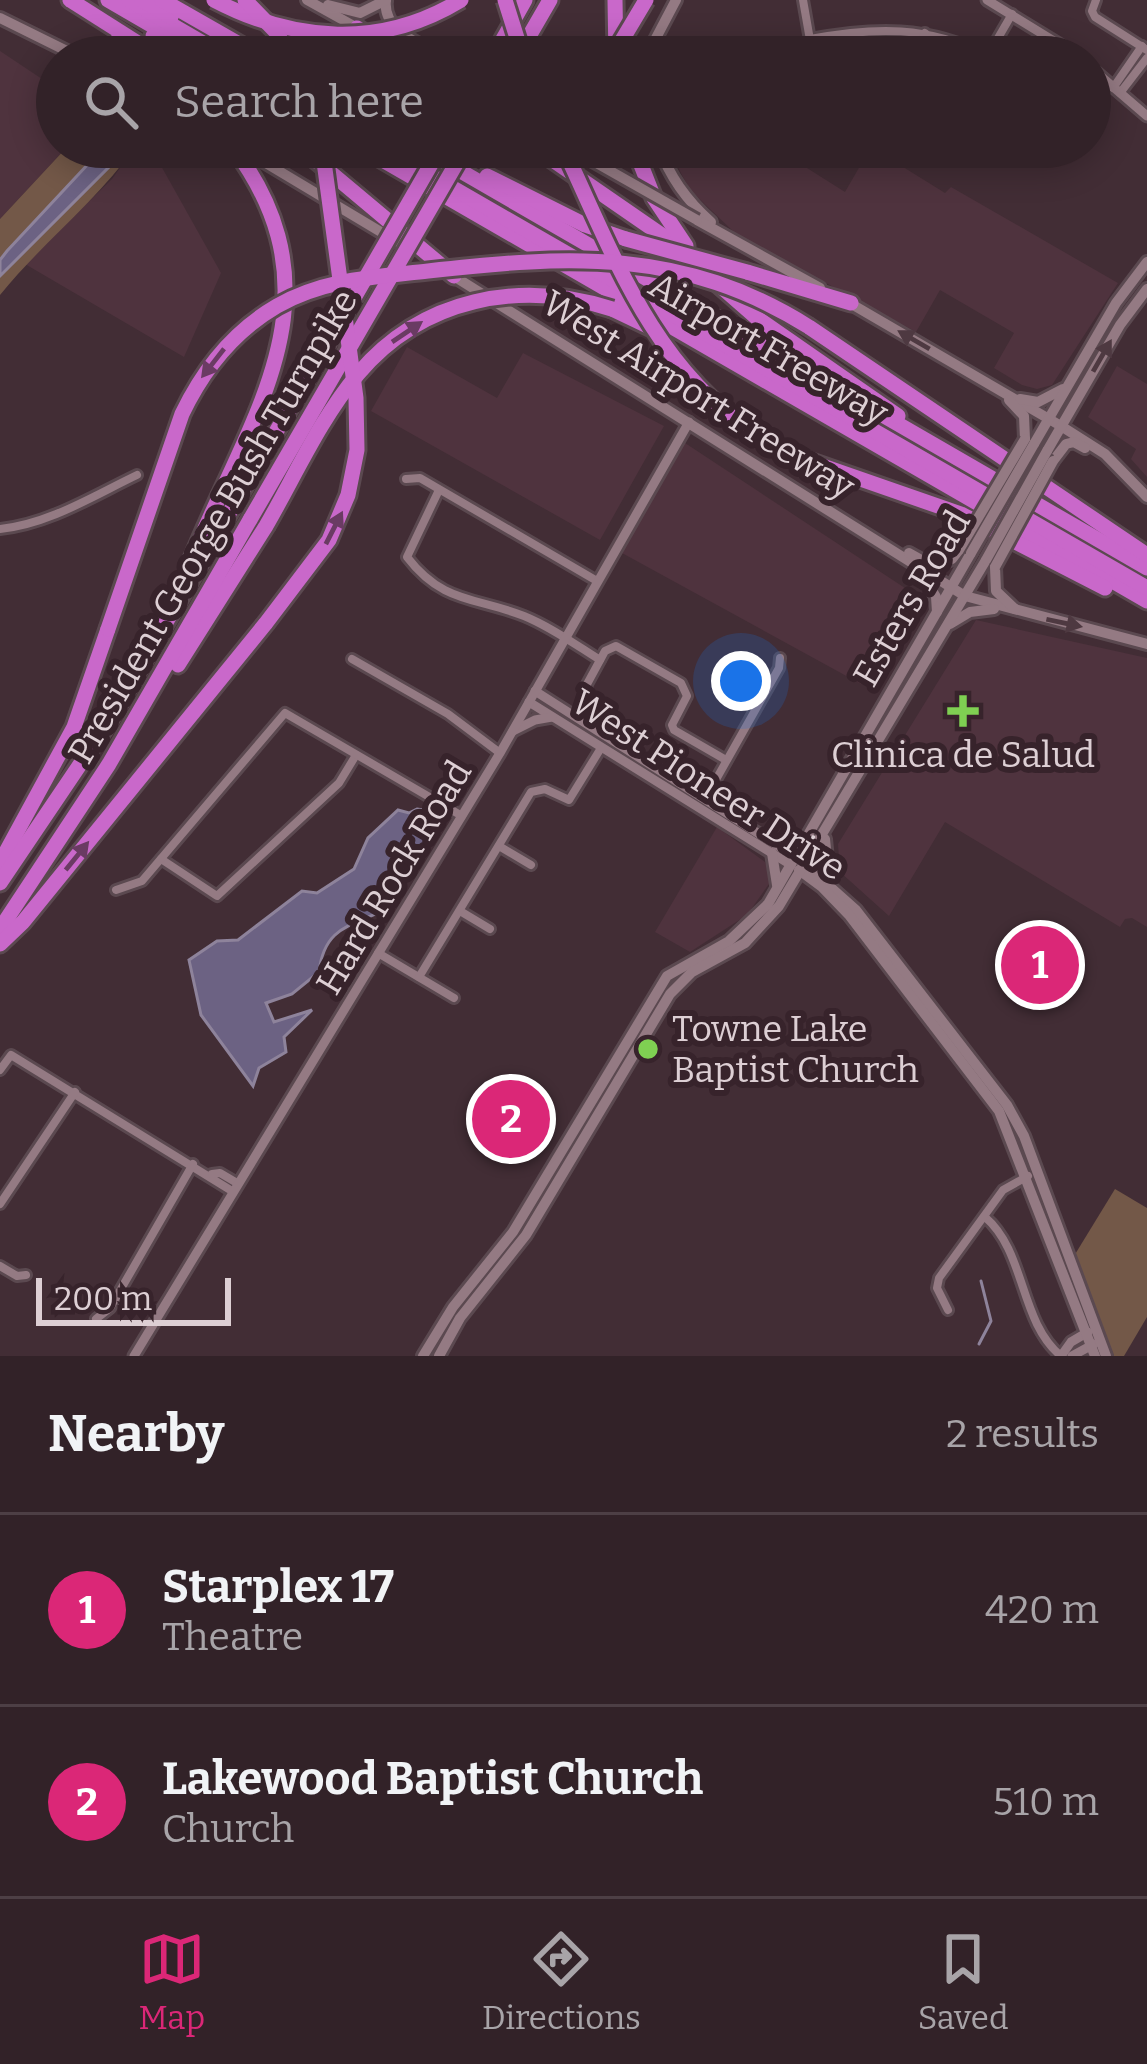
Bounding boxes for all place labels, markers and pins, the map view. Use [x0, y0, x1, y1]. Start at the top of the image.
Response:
marker: Clinica de Salud [947, 695, 979, 727]
place label: Clinica de Salud [831, 733, 1095, 777]
pin: 1 [1001, 920, 1079, 1010]
place label: Towne Lake Baptist Church [672, 1007, 919, 1092]
marker: Towne Lake Baptist Church [635, 1036, 661, 1062]
pin: 2 [472, 1074, 550, 1164]

